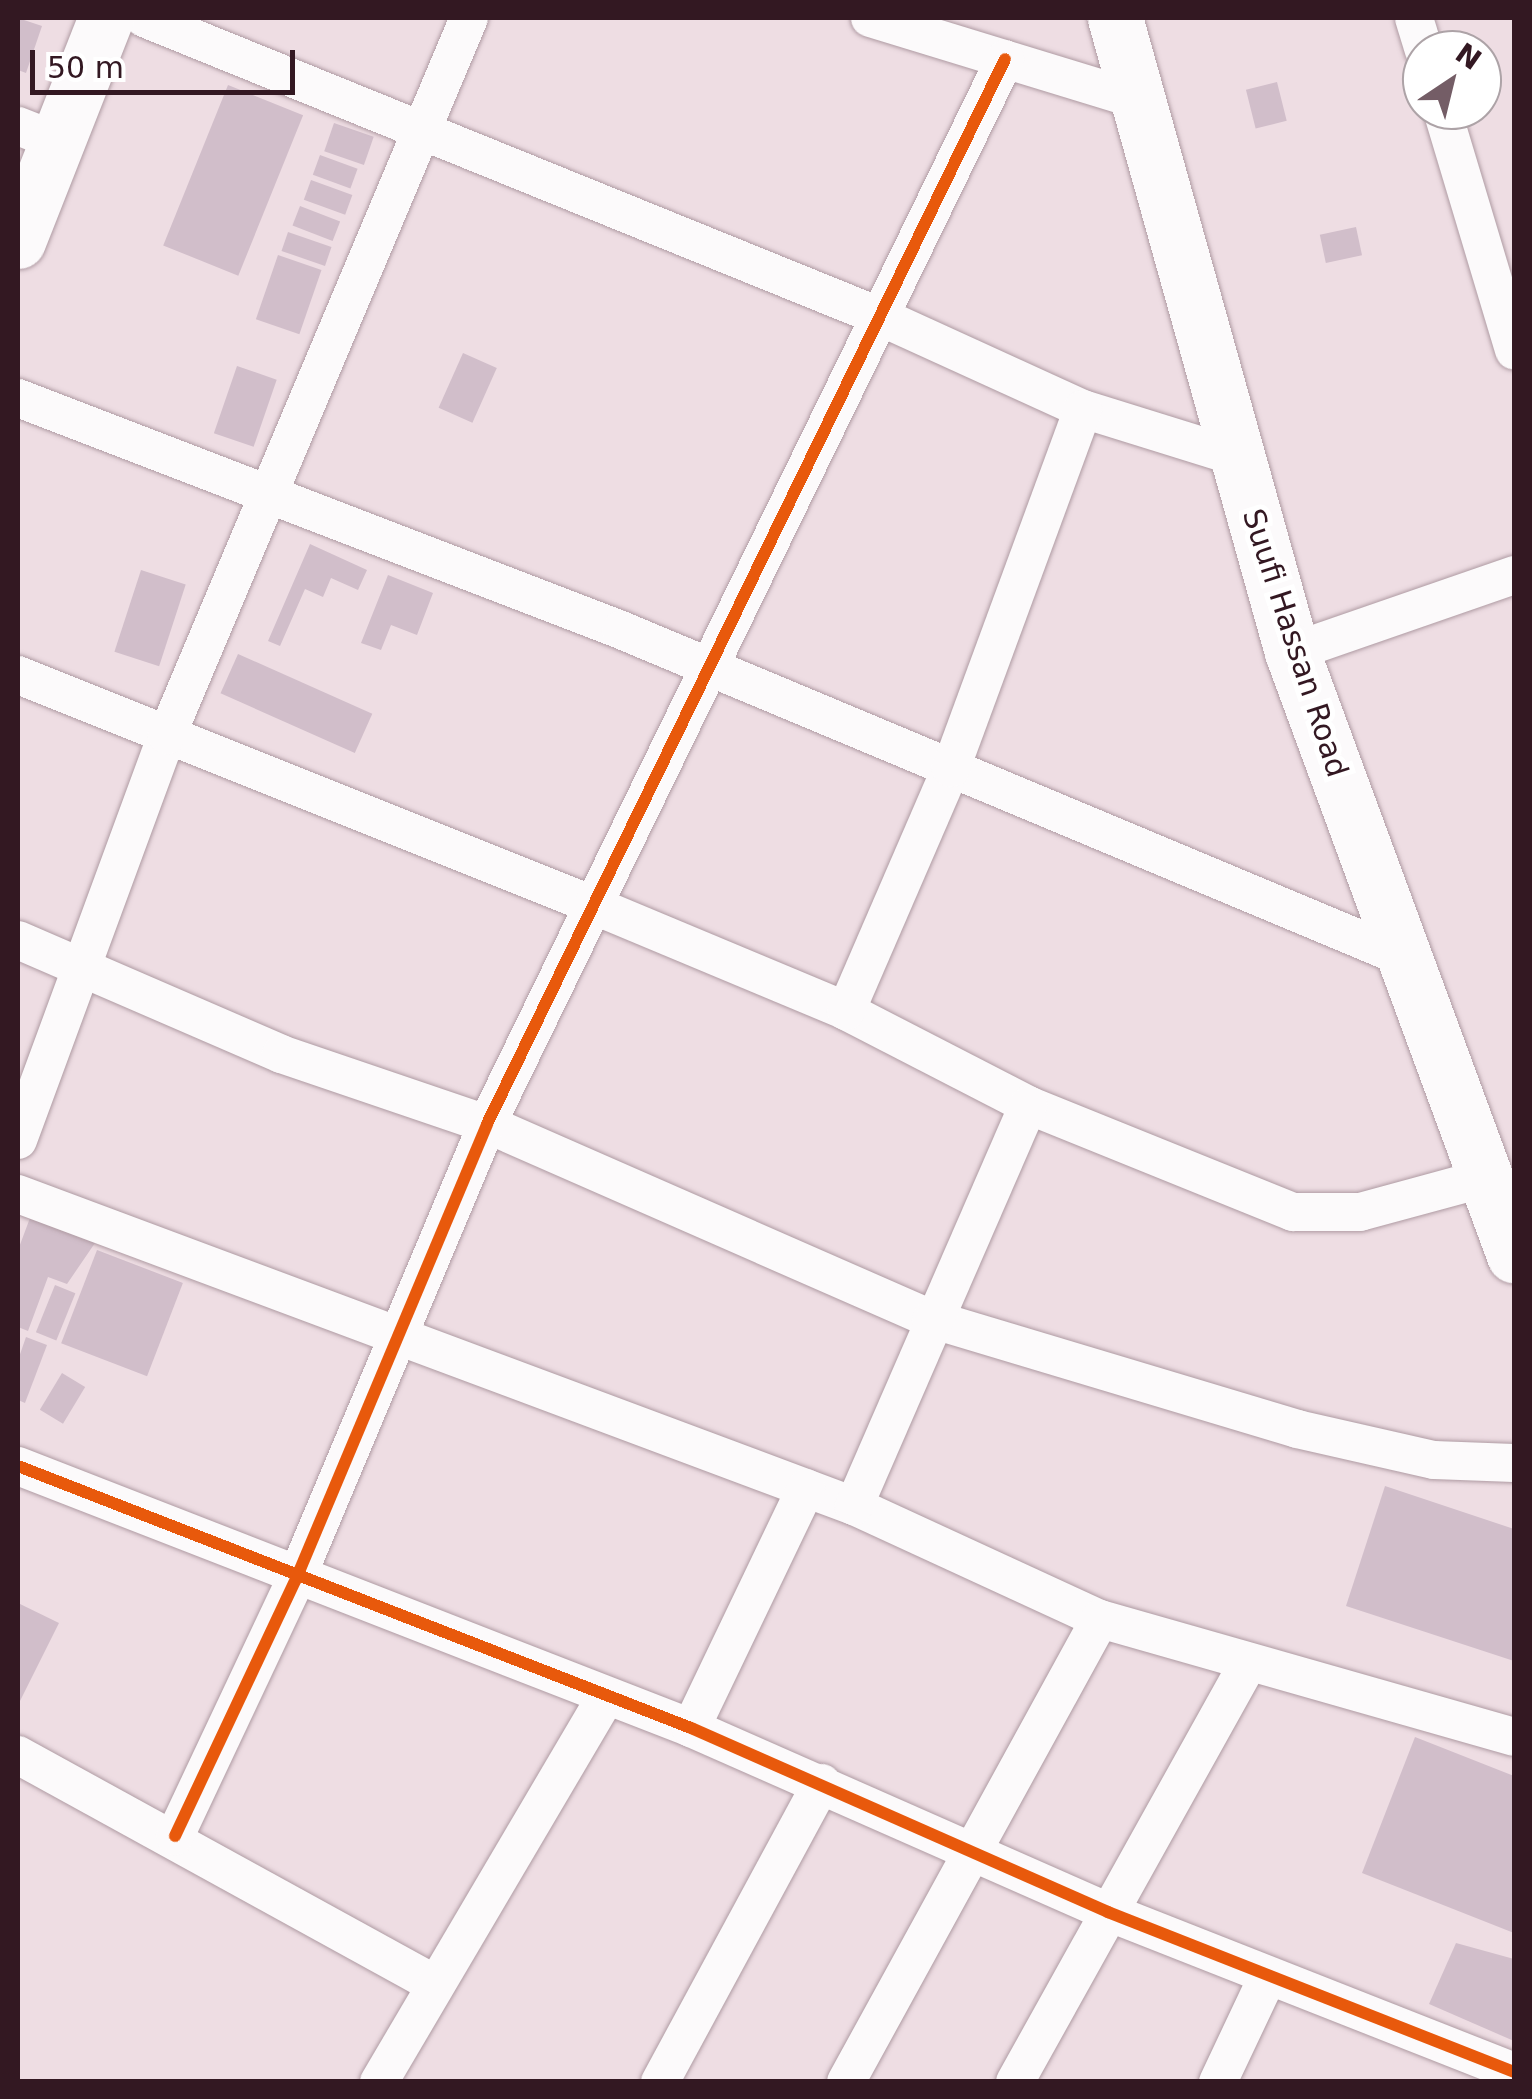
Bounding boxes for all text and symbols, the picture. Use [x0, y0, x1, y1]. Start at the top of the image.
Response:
scale bar [35, 30, 300, 92]
north arrow [1402, 30, 1502, 130]
text: N [1449, 36, 1487, 77]
text: 50 m [47, 50, 124, 85]
street label: Suufi Hassan Road [1235, 504, 1355, 782]

